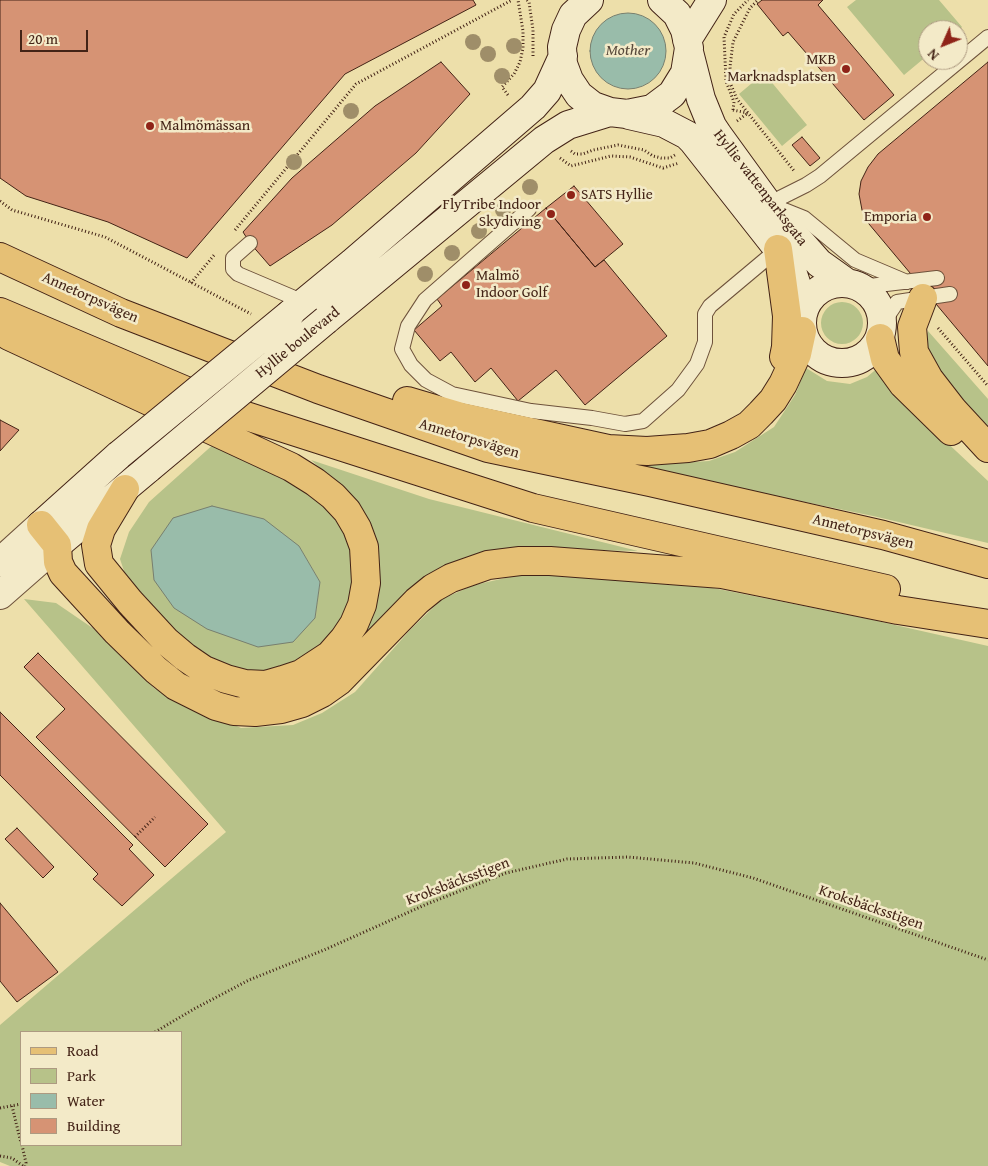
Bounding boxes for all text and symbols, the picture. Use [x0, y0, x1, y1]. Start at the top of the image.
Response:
scale bar [22, 20, 90, 52]
north arrow [918, 20, 968, 70]
text: 20 m [28, 28, 58, 49]
water label: Mother [606, 41, 650, 61]
text: N [922, 44, 943, 65]
place label: MKB Marknadsplatsen [727, 51, 836, 86]
marker: MKB Marknadsplatsen [840, 63, 852, 75]
place label: Malmömässan [160, 117, 250, 135]
marker: Malmömässan [144, 120, 156, 132]
street label: Hyllie vattenparksgata [709, 126, 811, 250]
place label: SATS Hyllie [581, 186, 653, 204]
marker: SATS Hyllie [565, 189, 577, 201]
place label: FlyTribe Indoor Skydiving [443, 196, 541, 231]
marker: FlyTribe Indoor Skydiving [545, 208, 557, 220]
place label: Emporia [864, 208, 917, 226]
marker: Emporia [921, 211, 933, 223]
place label: Malmö Indoor Golf [476, 267, 547, 302]
street label: Annetorpsvägen [39, 269, 141, 327]
marker: Malmö Indoor Golf [460, 279, 472, 291]
street label: Hyllie boulevard [252, 303, 344, 383]
street label: Annetorpsvägen [417, 415, 521, 463]
street label: Annetorpsvägen [811, 511, 915, 553]
street label: Kroksbäcksstigen [404, 854, 512, 910]
street label: Kroksbäcksstigen [816, 882, 926, 934]
legend [20, 1031, 182, 1146]
text: Road [67, 1040, 98, 1061]
text: Park [67, 1065, 96, 1086]
text: Water [67, 1090, 105, 1111]
text: Building [67, 1115, 120, 1136]

